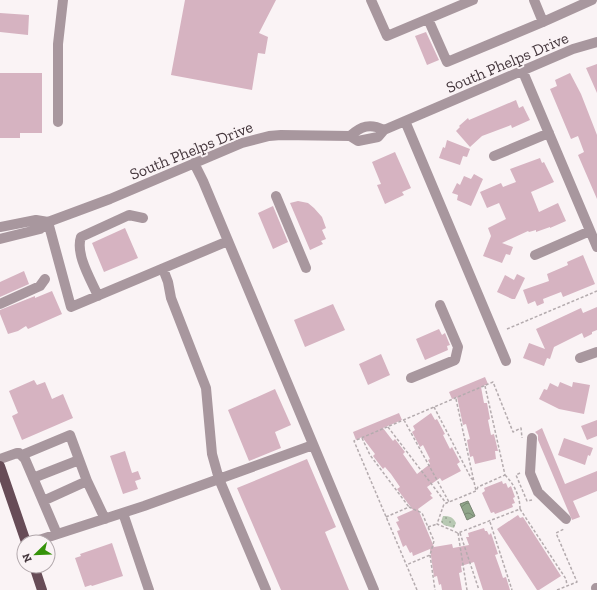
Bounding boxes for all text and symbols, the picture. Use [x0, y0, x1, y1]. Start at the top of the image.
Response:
street label: South Phelps Drive [443, 28, 571, 97]
street label: South Phelps Drive [127, 117, 256, 184]
north arrow [16, 534, 56, 574]
text: N [19, 551, 35, 564]

